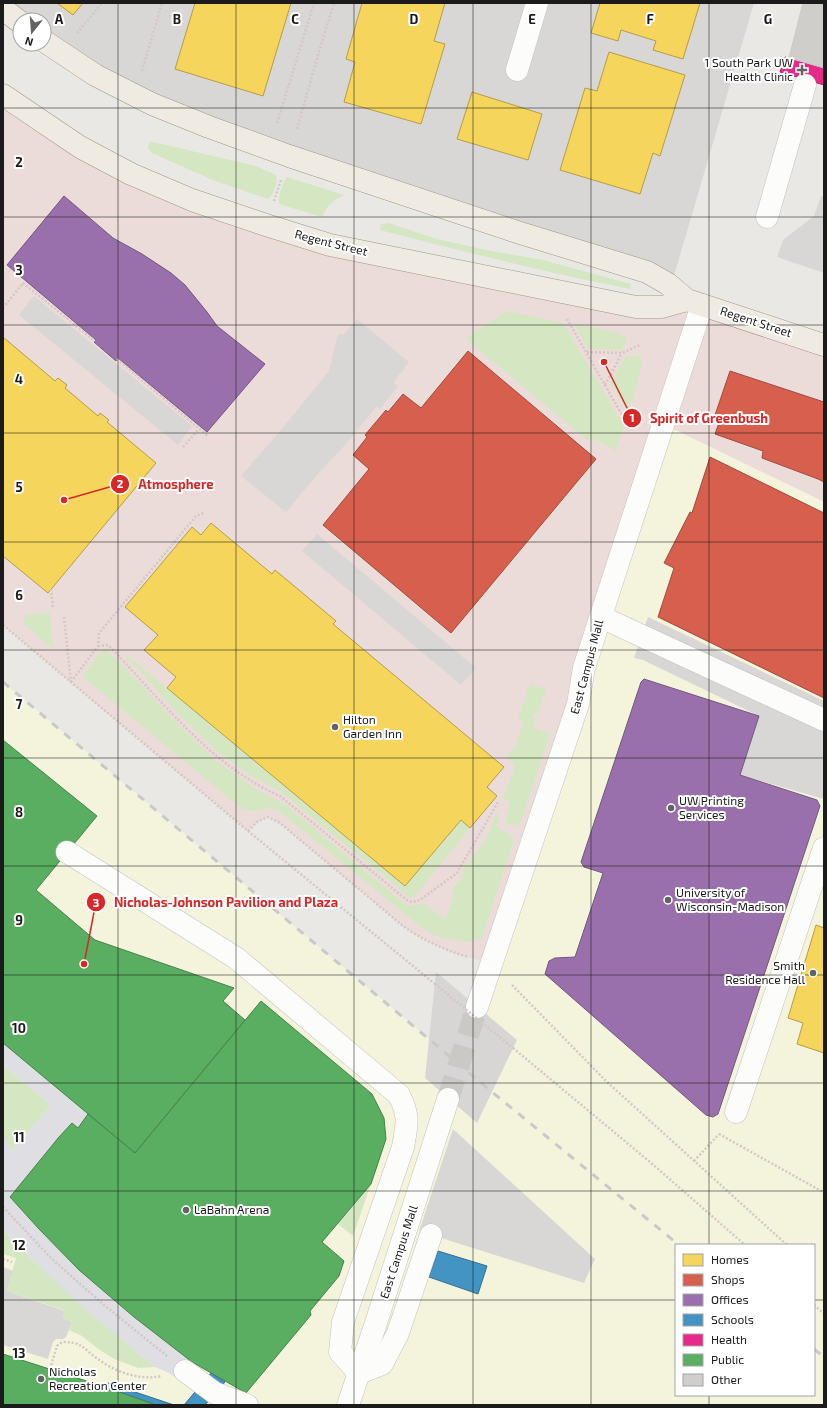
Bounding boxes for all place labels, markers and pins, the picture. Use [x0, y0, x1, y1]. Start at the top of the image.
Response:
place label: 1 South Park UW Health Clinic [704, 55, 793, 83]
marker: 1 South Park UW Health Clinic [796, 64, 808, 76]
callout: Spirit of Greenbush [622, 406, 776, 431]
callout: Atmosphere [110, 472, 222, 497]
place label: Hilton Garden Inn [343, 712, 402, 740]
marker: Hilton Garden Inn [330, 722, 340, 732]
place label: UW Printing Services [679, 793, 744, 821]
marker: UW Printing Services [666, 803, 676, 813]
place label: University of Wisconsin-Madison [676, 885, 784, 913]
callout: Nicholas-Johnson Pavilion and Plaza [86, 890, 346, 915]
marker: University of Wisconsin-Madison [663, 895, 673, 905]
place label: Smith Residence Hall [725, 958, 805, 986]
marker: Smith Residence Hall [808, 968, 818, 978]
place label: LaBahn Arena [194, 1202, 269, 1216]
marker: LaBahn Arena [181, 1205, 191, 1215]
place label: Nicholas Recreation Center [49, 1364, 147, 1392]
marker: Nicholas Recreation Center [36, 1374, 46, 1384]

